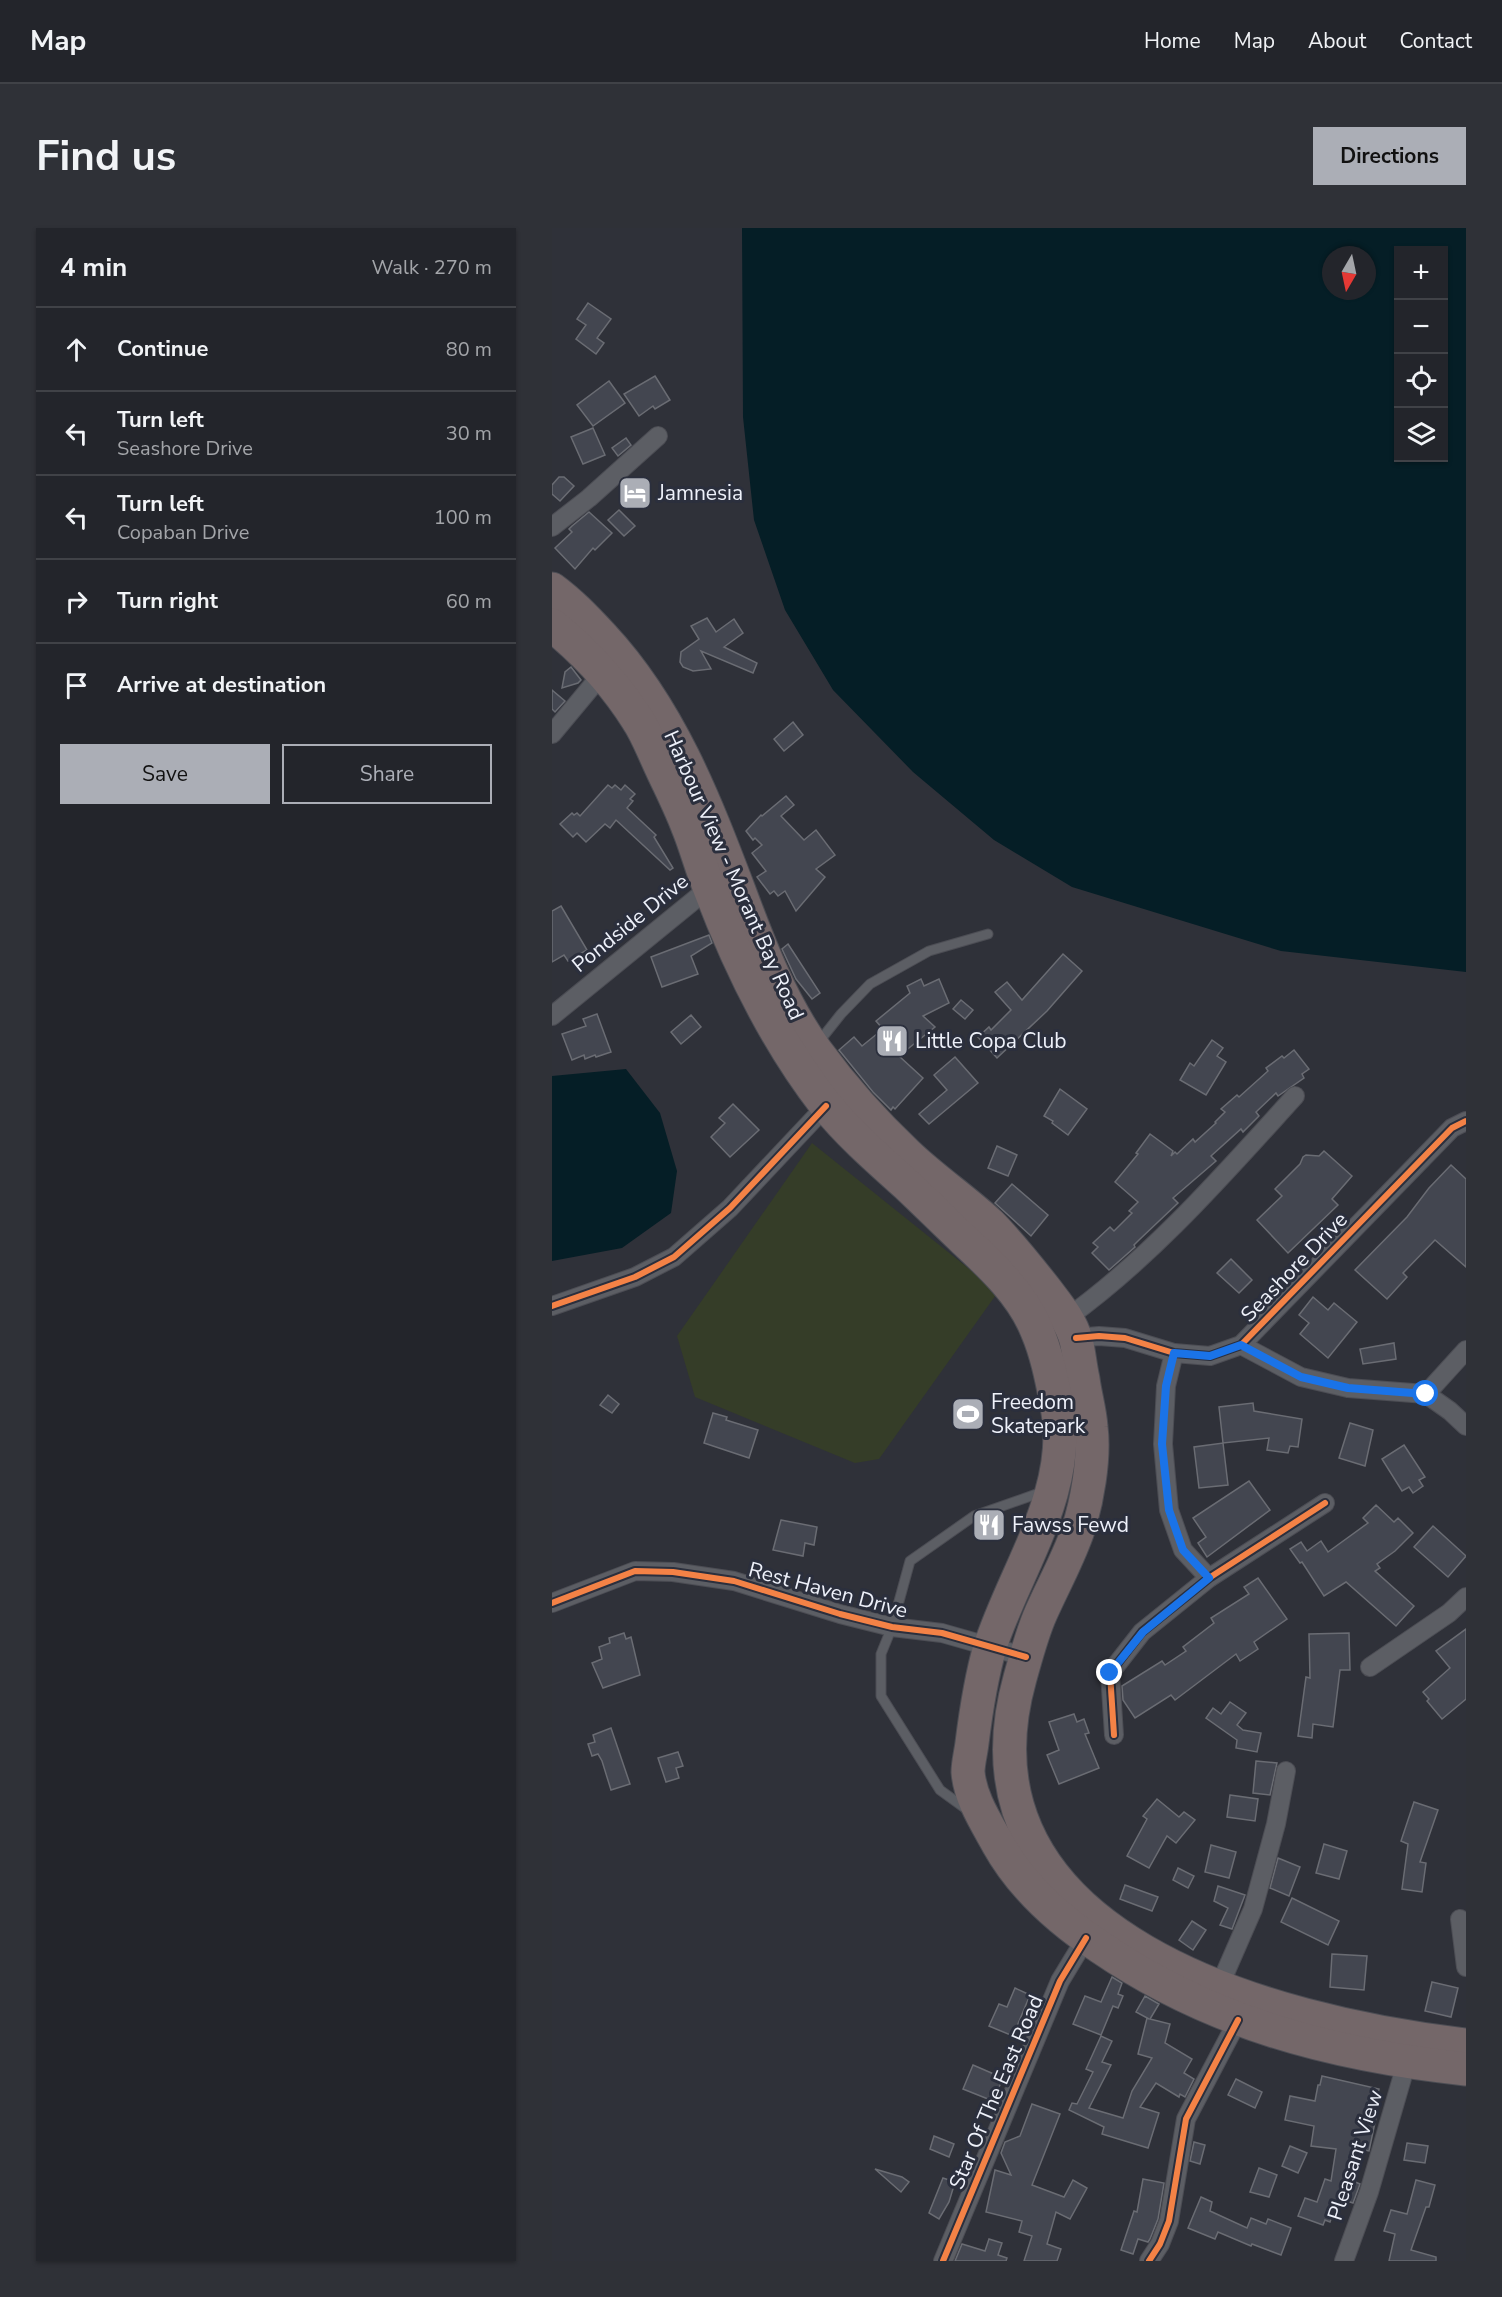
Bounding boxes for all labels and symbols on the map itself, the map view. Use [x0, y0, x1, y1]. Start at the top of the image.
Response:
north arrow [1322, 246, 1376, 300]
hotel icon: Jamnesia [617, 475, 653, 511]
place label: Jamnesia [657, 479, 743, 507]
street label: Harbour View - Morant Bay Road [657, 726, 811, 1024]
street label: Pondside Drive [566, 867, 694, 979]
restaurant icon: Little Copa Club [874, 1023, 910, 1059]
place label: Little Copa Club [915, 1027, 1067, 1055]
street label: Seashore Drive [1234, 1206, 1354, 1328]
route start [1412, 1380, 1438, 1406]
place label: Freedom Skatepark [991, 1388, 1086, 1440]
sports icon: Freedom Skatepark [950, 1396, 986, 1432]
restaurant icon: Fawss Fewd [971, 1507, 1007, 1543]
place label: Fawss Fewd [1012, 1511, 1129, 1539]
street label: Rest Haven Drive [745, 1555, 911, 1625]
route end [1096, 1659, 1122, 1685]
street label: Star Of The East Road [942, 1990, 1050, 2194]
street label: Pleasant View [1321, 2086, 1389, 2224]

